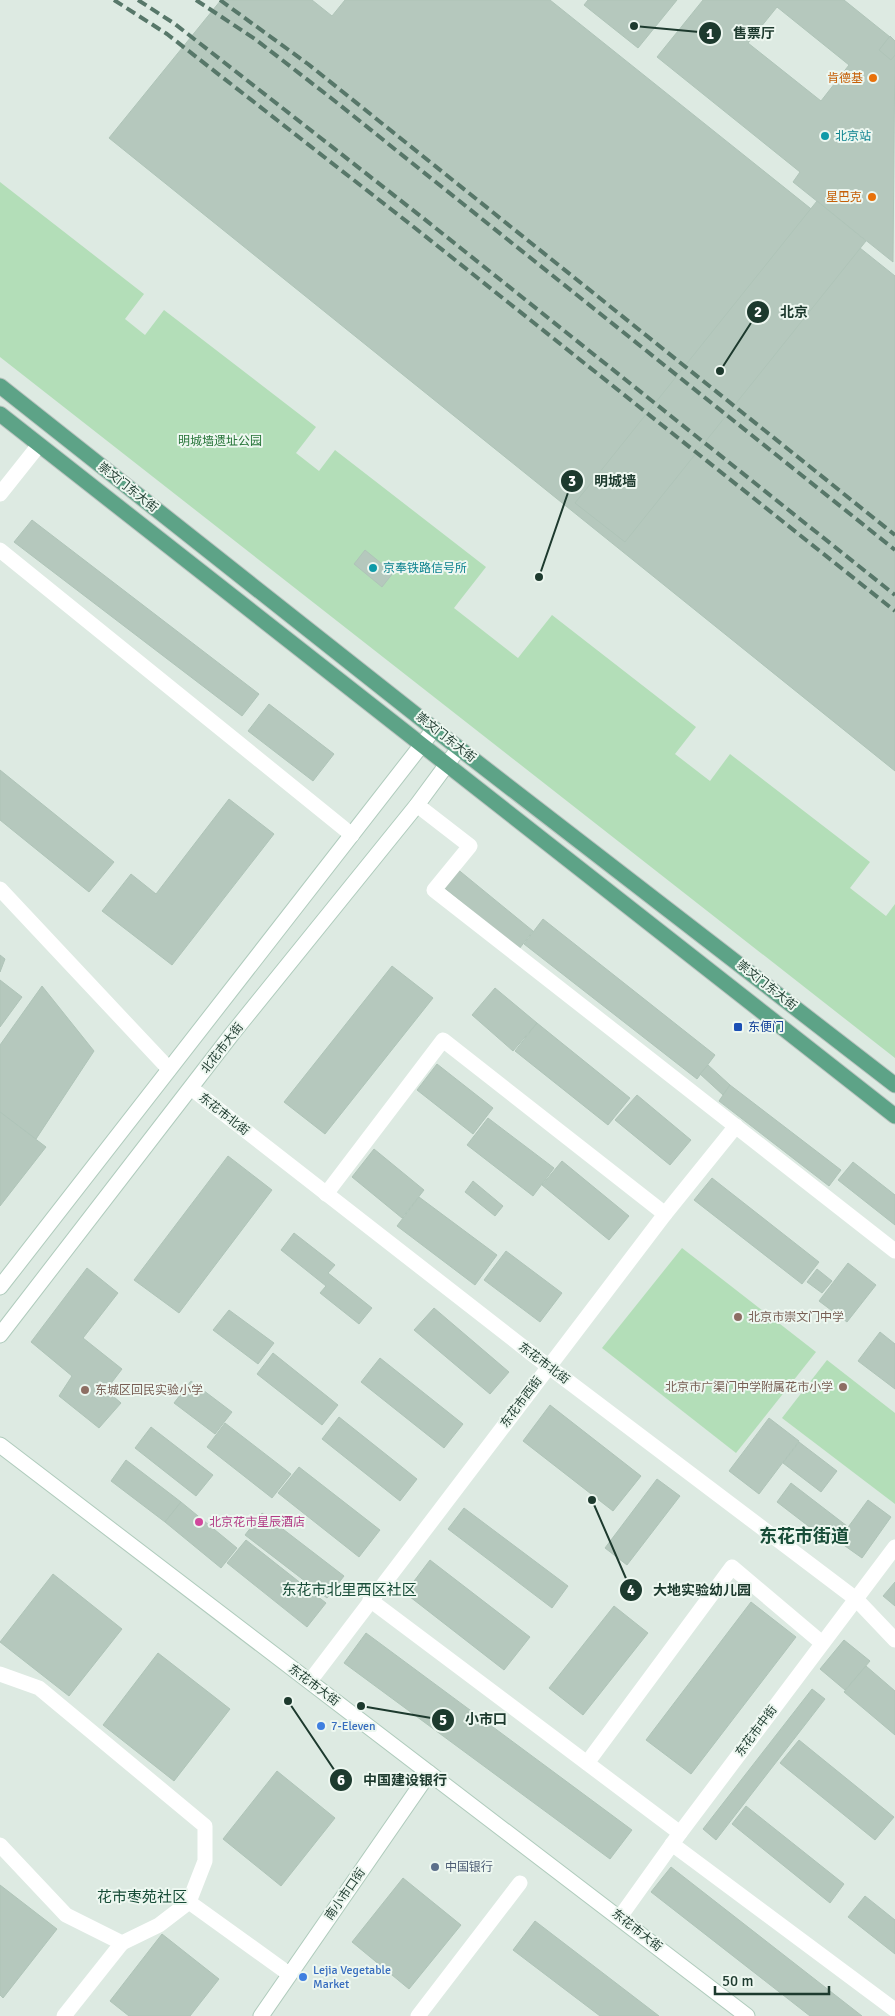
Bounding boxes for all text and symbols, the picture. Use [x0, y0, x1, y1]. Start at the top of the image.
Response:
callout: 售票厅 [698, 19, 785, 48]
text: 1 [706, 25, 714, 43]
text: 售票厅 [733, 25, 775, 42]
place label: 肯德基 [827, 71, 863, 86]
marker: 肯德基 [867, 72, 879, 84]
place label: 北京站 [835, 129, 871, 144]
marker: 北京站 [819, 130, 831, 142]
place label: 星巴克 [826, 190, 862, 205]
marker: 星巴克 [866, 191, 878, 203]
callout: 北京 [745, 297, 818, 326]
text: 2 [754, 303, 762, 321]
text: 北京 [780, 304, 808, 321]
park label: 明城墙遗址公园 [178, 434, 262, 449]
street label: 崇文门东大街 [95, 459, 161, 515]
callout: 明城墙 [559, 466, 646, 495]
text: 3 [568, 472, 576, 490]
text: 明城墙 [594, 473, 636, 490]
place label: 京奉铁路信号所 [383, 561, 467, 576]
marker: 京奉铁路信号所 [367, 562, 379, 574]
street label: 崇文门东大街 [413, 709, 479, 765]
street label: 崇文门东大街 [734, 957, 800, 1013]
street label: 北花市大街 [198, 1020, 247, 1077]
place label: 东便门 [748, 1020, 784, 1035]
marker: 东便门 [732, 1021, 744, 1033]
street label: 东花市北街 [195, 1090, 252, 1139]
place label: 北京市崇文门中学 [748, 1310, 844, 1325]
marker: 北京市崇文门中学 [732, 1311, 744, 1323]
street label: 东花市北街 [515, 1339, 572, 1387]
street label: 东花市西街 [497, 1374, 545, 1431]
place label: 北京市广渠门中学附属花市小学 [665, 1380, 833, 1395]
marker: 北京市广渠门中学附属花市小学 [837, 1381, 849, 1393]
place label: 东城区回民实验小学 [95, 1383, 203, 1398]
marker: 东城区回民实验小学 [79, 1384, 91, 1396]
place label: 北京花市星辰酒店 [209, 1515, 305, 1530]
marker: 北京花市星辰酒店 [193, 1516, 205, 1528]
district label: 东花市街道 [759, 1525, 849, 1547]
callout: 大地实验幼儿园 [618, 1576, 761, 1605]
district label: 东花市北里西区社区 [281, 1581, 417, 1599]
text: 4 [627, 1581, 635, 1599]
text: 大地实验幼儿园 [653, 1582, 751, 1599]
street label: 东花市大街 [285, 1661, 342, 1709]
street label: 东花市中街 [732, 1703, 780, 1760]
callout: 小市口 [430, 1705, 517, 1734]
text: 5 [439, 1711, 447, 1729]
text: 小市口 [465, 1711, 507, 1728]
place label: 7-Eleven [331, 1719, 376, 1734]
marker: 7-Eleven [315, 1720, 327, 1732]
callout: 中国建设银行 [328, 1765, 457, 1794]
text: 6 [337, 1771, 345, 1789]
text: 中国建设银行 [363, 1772, 447, 1789]
place label: 中国银行 [445, 1860, 493, 1875]
marker: 中国银行 [429, 1861, 441, 1873]
street label: 南小市口街 [322, 1865, 369, 1923]
district label: 花市枣苑社区 [97, 1888, 187, 1906]
street label: 东花市大街 [608, 1906, 665, 1955]
place label: Lejia Vegetable Market [313, 1963, 391, 1992]
scale bar [715, 1964, 829, 1996]
marker: Lejia Vegetable Market [297, 1971, 309, 1983]
text: 50 m [722, 1972, 753, 1990]

